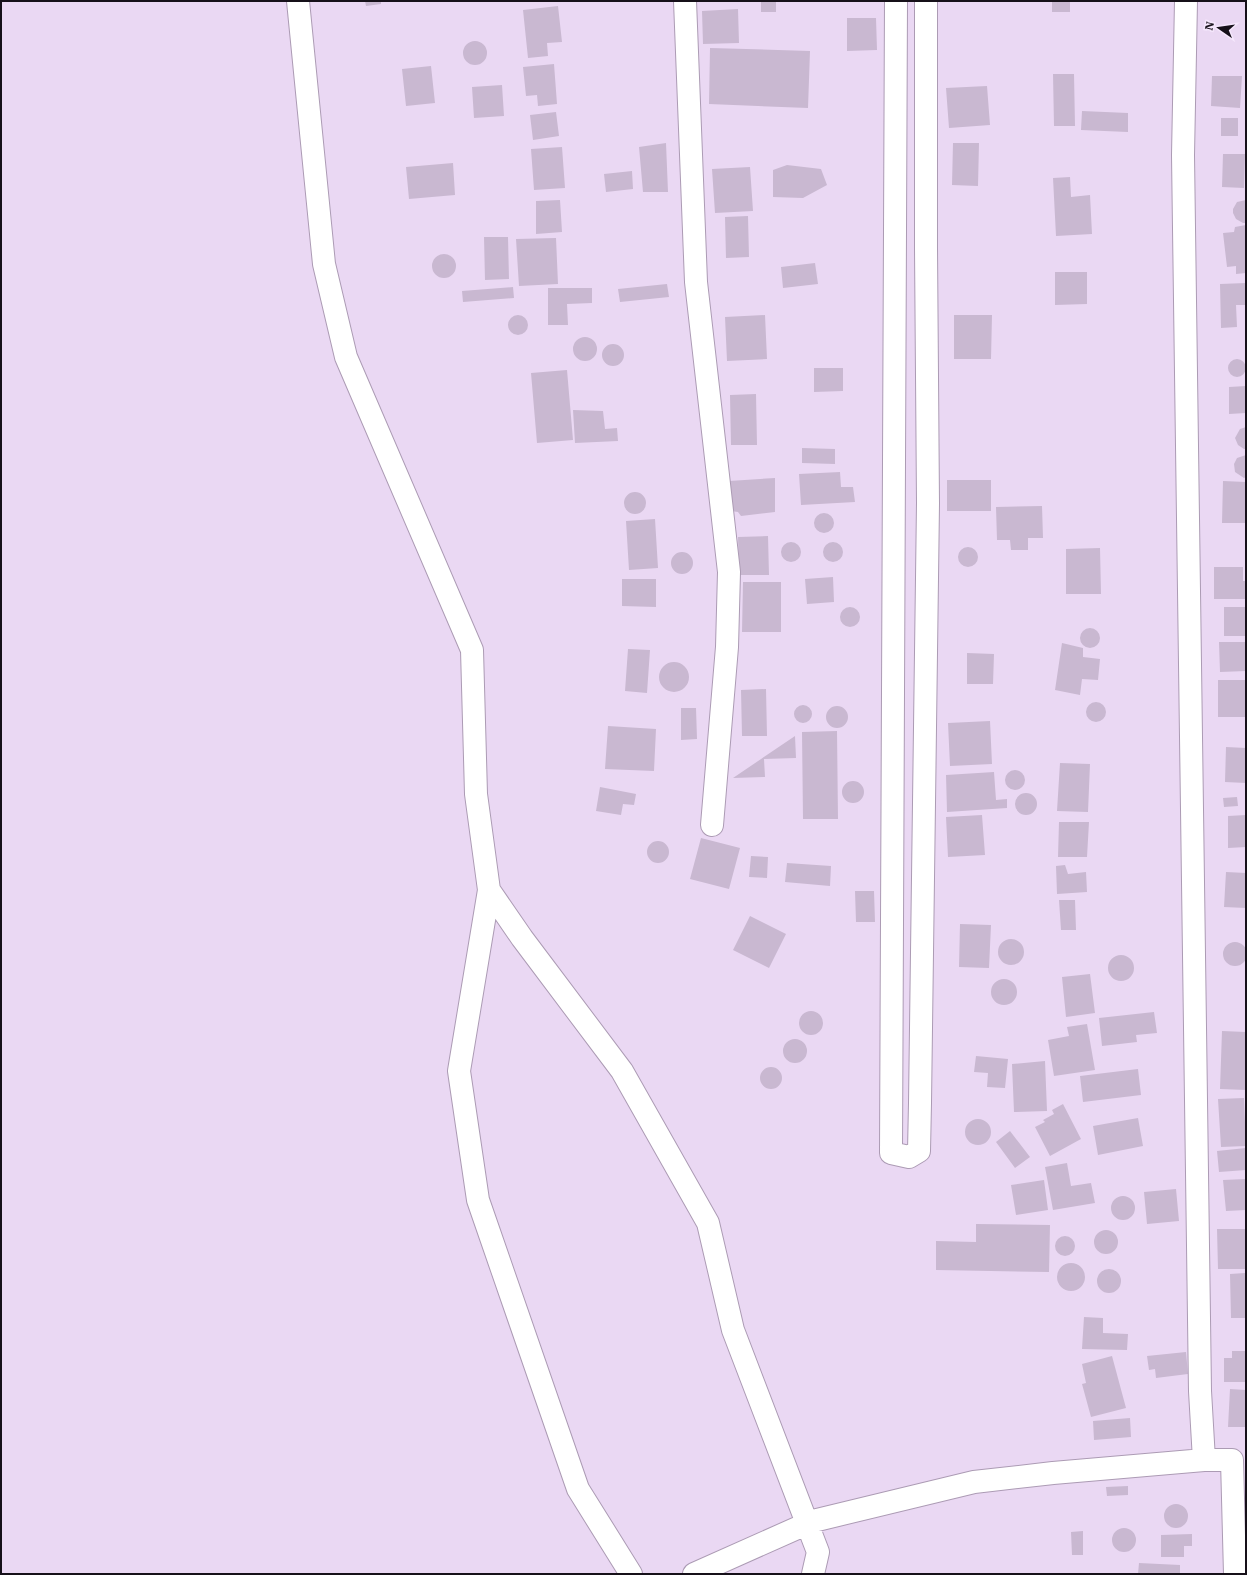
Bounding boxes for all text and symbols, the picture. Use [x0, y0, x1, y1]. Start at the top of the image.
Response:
north arrow [1199, 8, 1239, 48]
text: N [1201, 20, 1217, 32]

